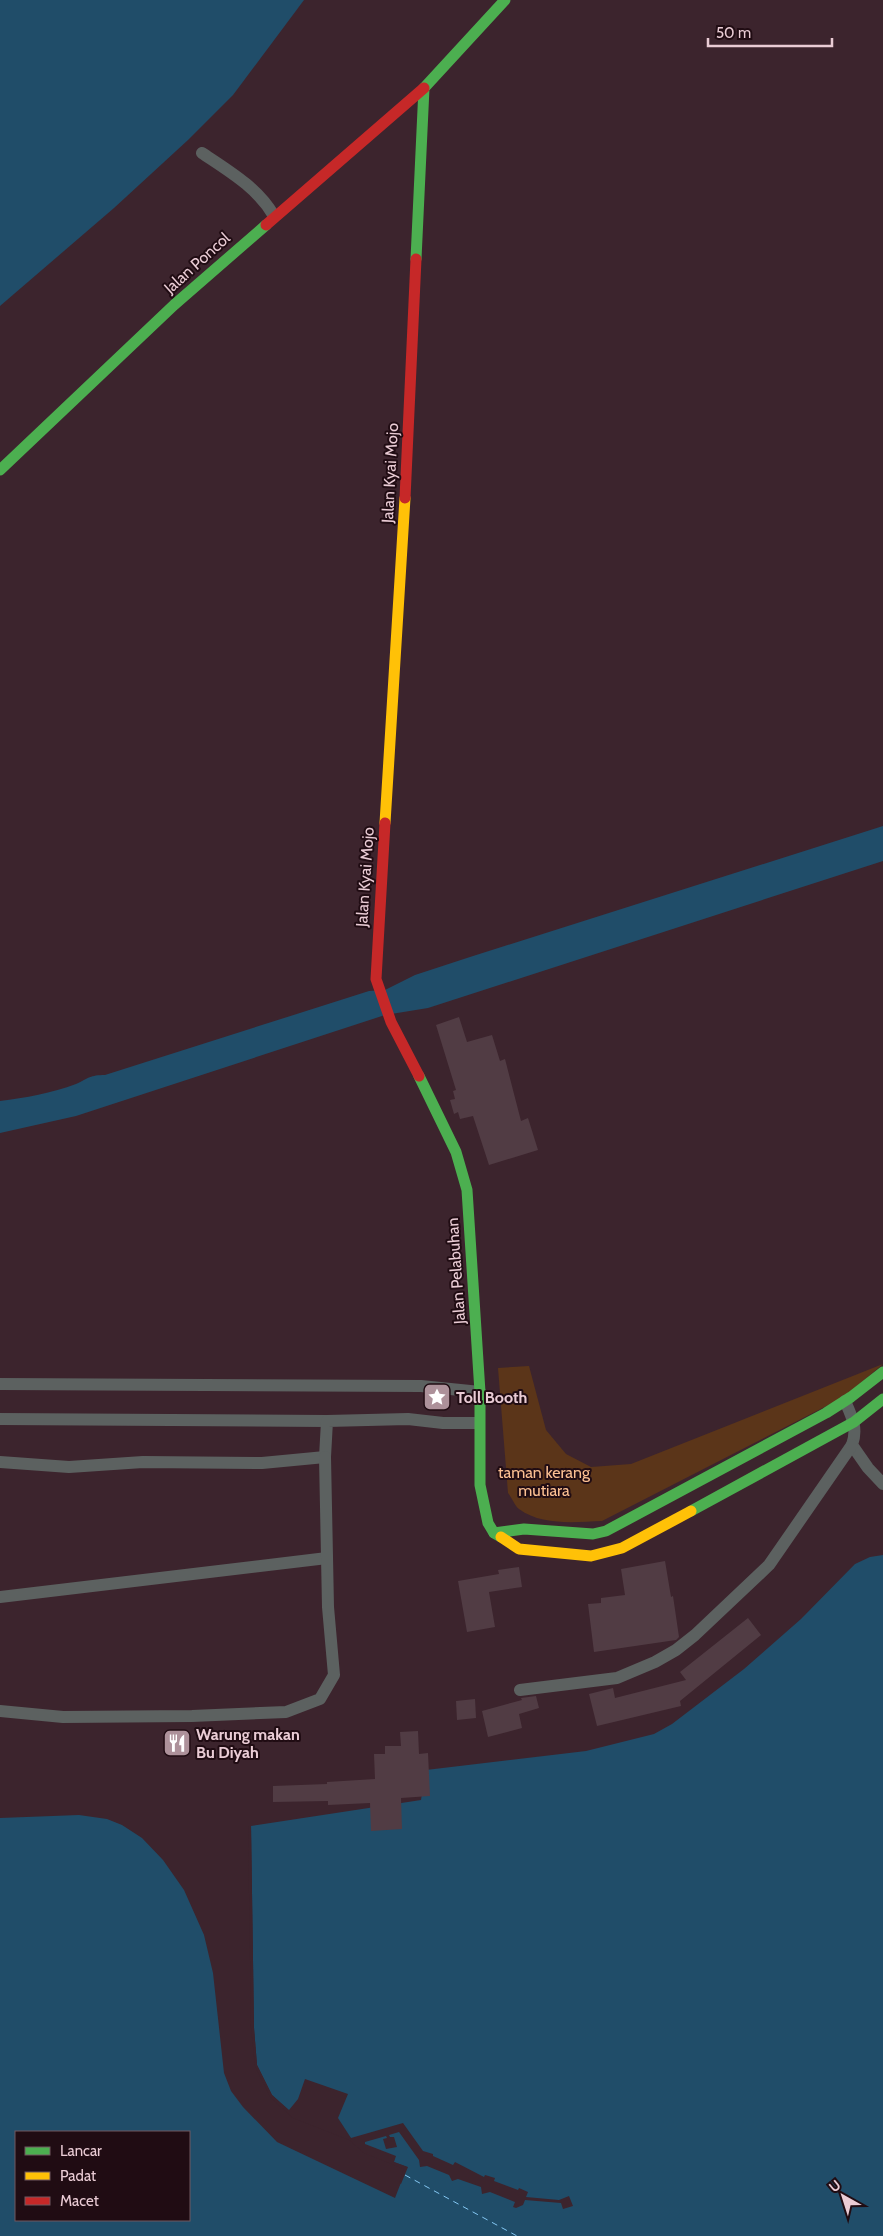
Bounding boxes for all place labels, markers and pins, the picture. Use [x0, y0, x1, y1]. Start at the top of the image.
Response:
place icon: Toll Booth [422, 1382, 452, 1412]
place label: Toll Booth [456, 1388, 527, 1407]
place label: Warung makan Bu Diyah [196, 1725, 300, 1762]
restaurant icon: Warung makan Bu Diyah [162, 1728, 192, 1758]

